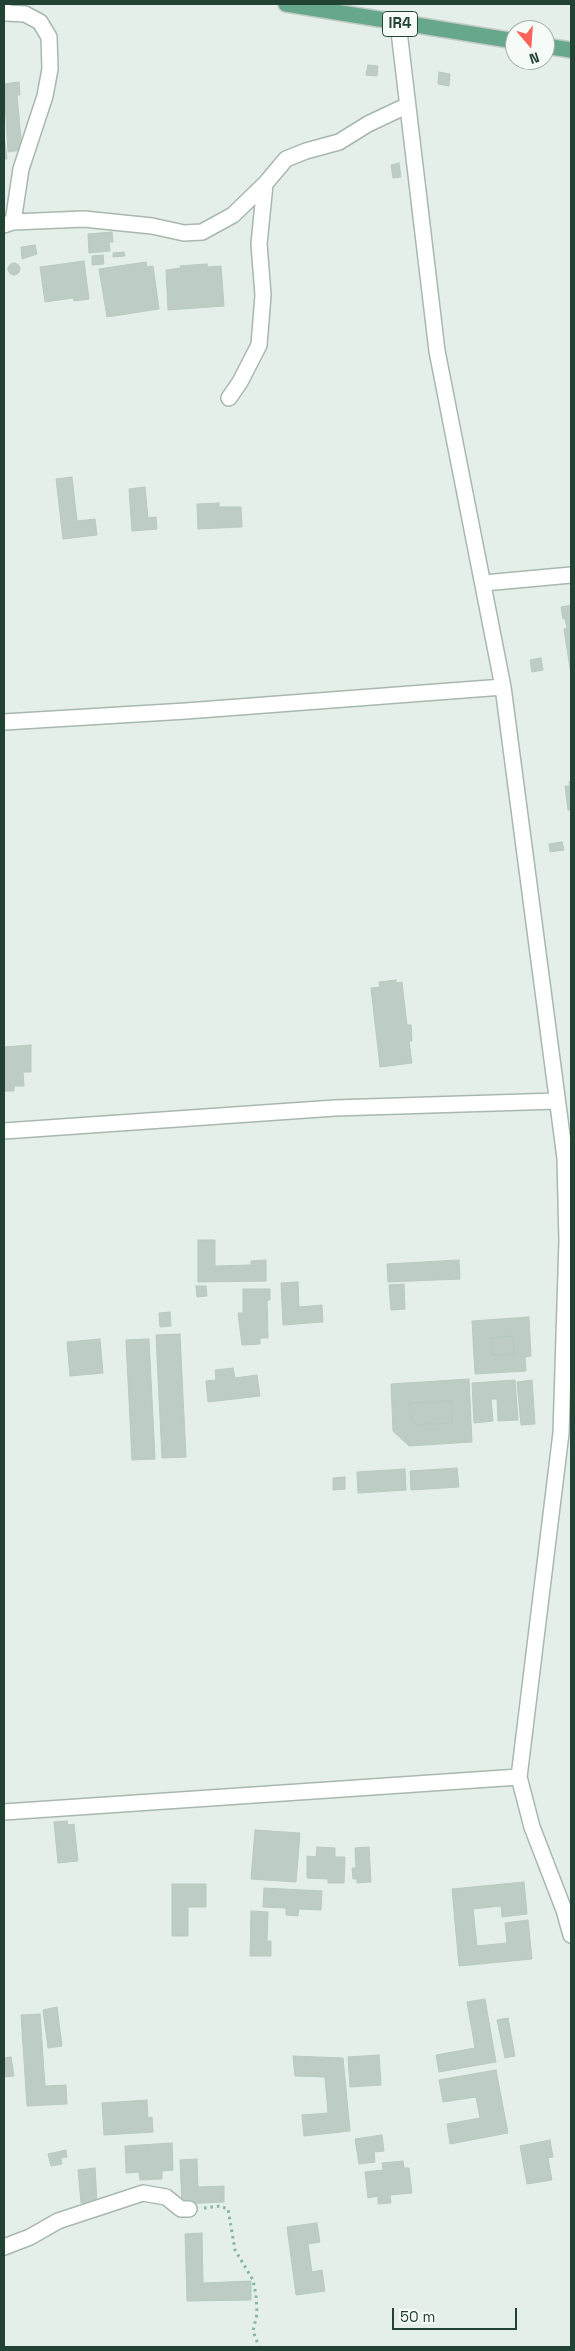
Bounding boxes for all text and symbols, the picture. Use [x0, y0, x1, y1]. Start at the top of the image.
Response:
road number: IR4 [382, 12, 418, 36]
north arrow [505, 20, 555, 70]
text: N [527, 48, 542, 68]
scale bar [395, 2298, 520, 2330]
text: 50 m [400, 2307, 435, 2326]

